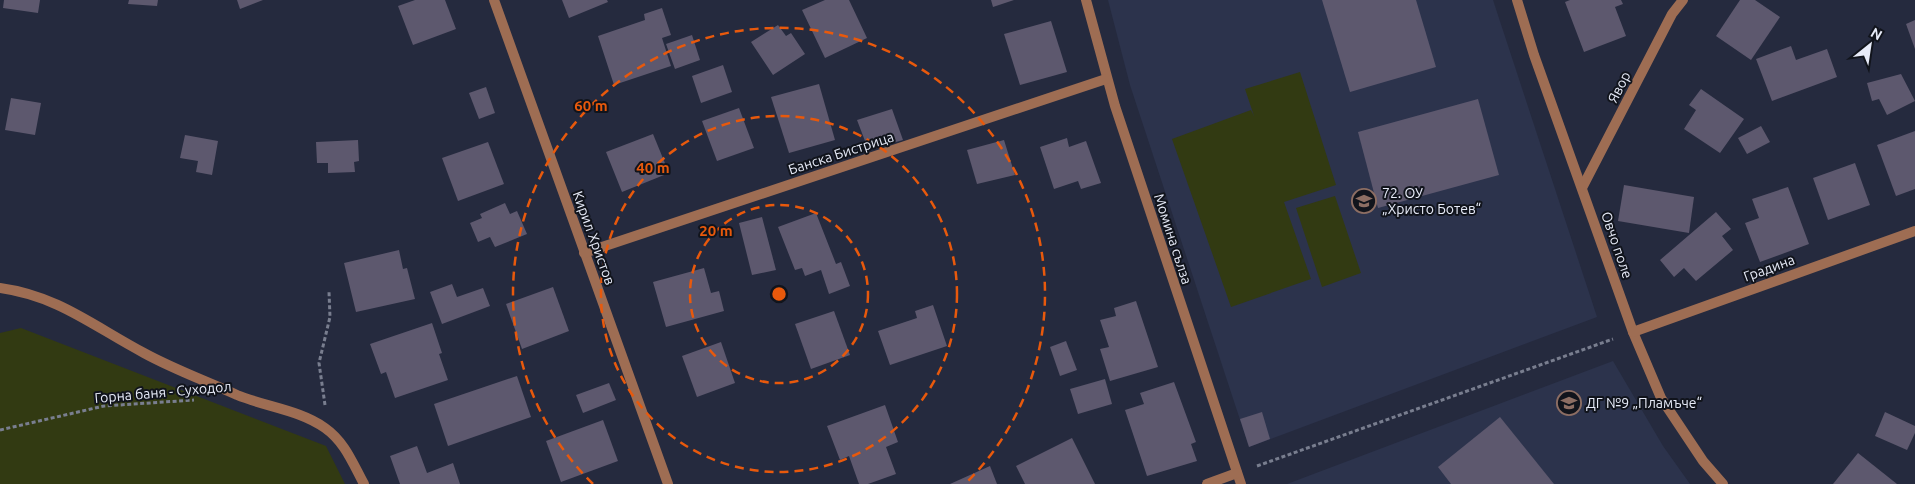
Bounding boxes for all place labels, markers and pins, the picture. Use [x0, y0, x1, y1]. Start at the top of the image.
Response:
place label: 72. ОУ „Христо Ботев“ [1382, 185, 1482, 217]
school or university icon: 72. ОУ „Христо Ботев“ [1351, 188, 1377, 214]
centre of rings [770, 285, 788, 303]
school or university icon: ДГ №9 „Пламъче“ [1556, 390, 1582, 416]
place label: ДГ №9 „Пламъче“ [1586, 395, 1702, 411]

